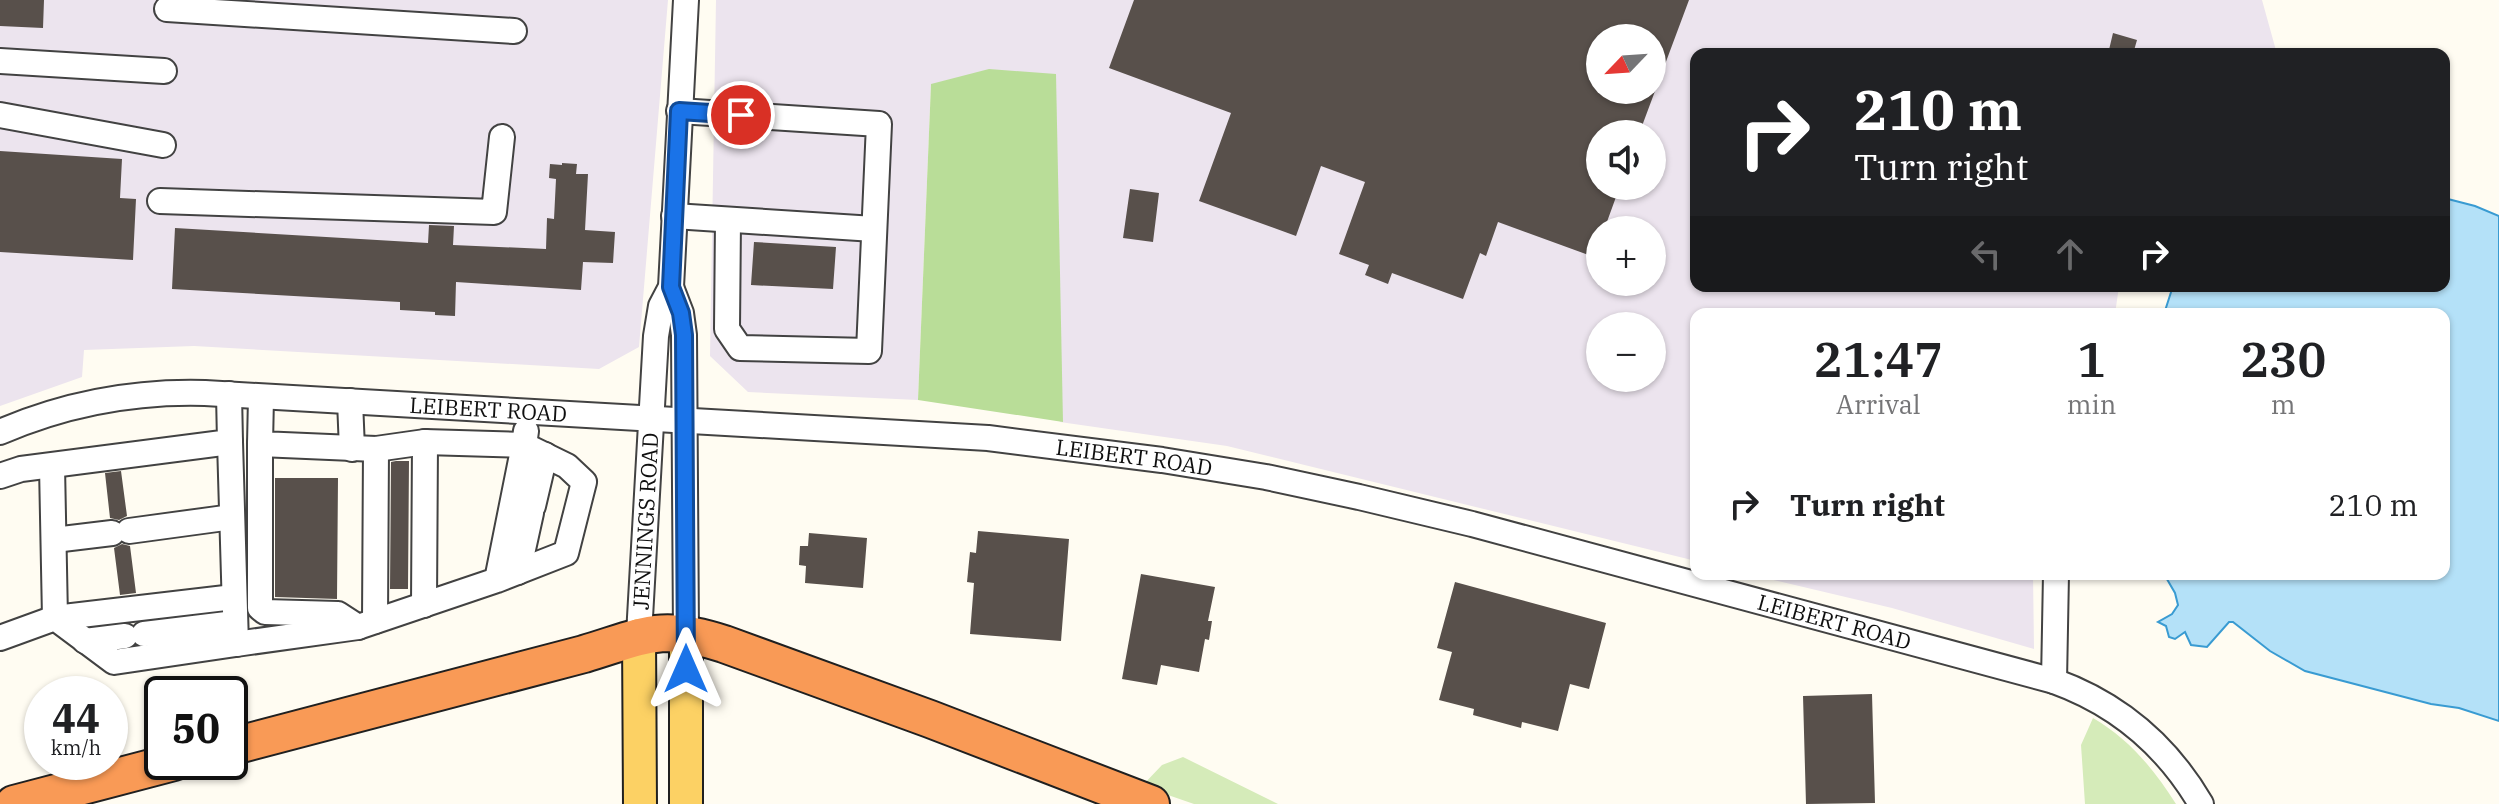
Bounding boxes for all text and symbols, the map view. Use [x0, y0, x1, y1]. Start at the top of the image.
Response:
north arrow [1586, 24, 1666, 104]
map controls [1586, 24, 1666, 392]
text: 210 m [1854, 73, 2022, 145]
icon: right [1722, 80, 1826, 184]
pin [707, 81, 775, 149]
icon: arrive [719, 93, 763, 137]
button: sound [1586, 120, 1666, 200]
text: Turn right [1854, 143, 2028, 190]
button: + [1586, 216, 1666, 296]
icon: left [1964, 232, 2008, 276]
icon: ahead [2048, 232, 2092, 276]
icon: right [2132, 232, 2176, 276]
button: − [1586, 312, 1666, 392]
text: 21:47 [1814, 328, 1943, 390]
text: 1 [2077, 328, 2106, 390]
text: 230 [2240, 328, 2326, 390]
text: Arrival [1836, 387, 1921, 421]
text: min [2067, 387, 2116, 421]
text: m [2271, 387, 2296, 421]
street label: LEIBERT ROAD [409, 390, 568, 428]
street label: JENNINGS ROAD [625, 432, 664, 611]
street label: LEIBERT ROAD [1054, 432, 1215, 482]
icon: right [1722, 482, 1766, 526]
text: Turn right [1790, 485, 1945, 524]
text: 210 m [2328, 485, 2418, 524]
street label: LEIBERT ROAD [1755, 587, 1914, 656]
position arrow [644, 627, 728, 711]
speed limit sign: 50 [144, 676, 248, 780]
text: 44 [52, 692, 100, 744]
text: km/h [51, 734, 101, 761]

